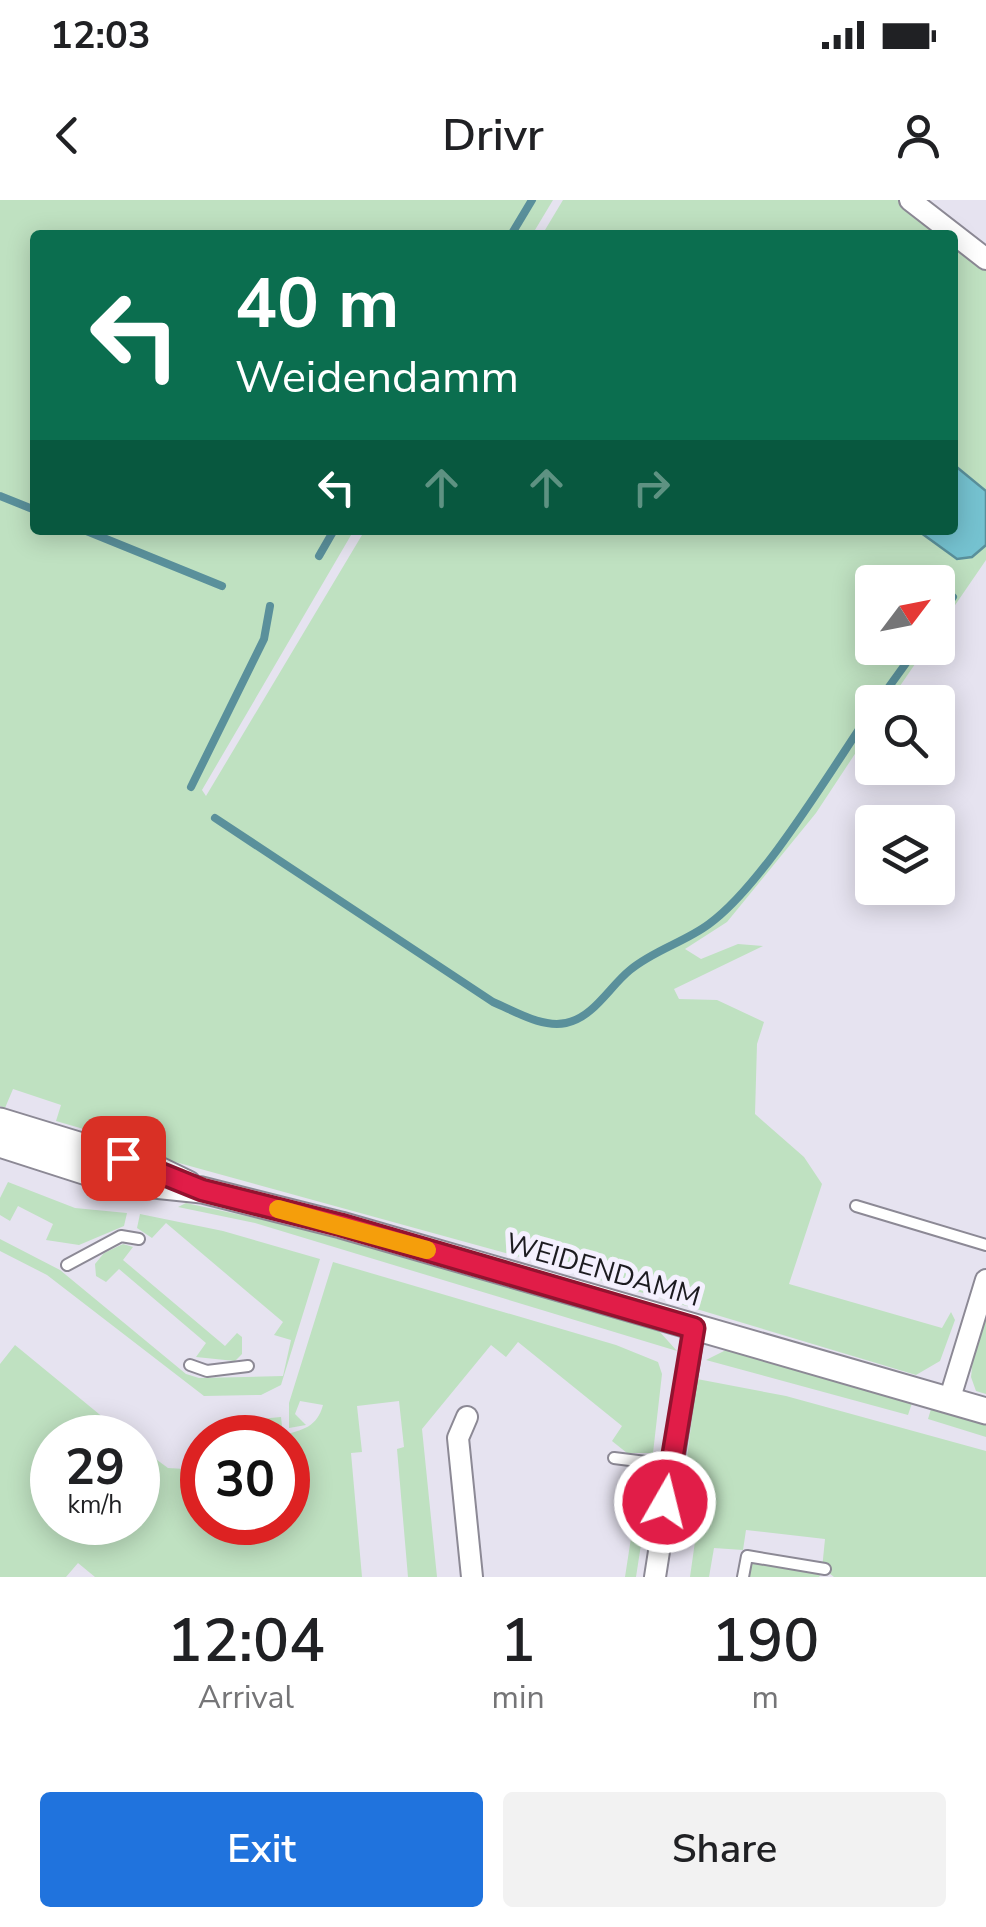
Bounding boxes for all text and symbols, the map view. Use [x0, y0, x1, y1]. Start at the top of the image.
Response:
text: 12:03 [50, 10, 151, 61]
text: Drivr [442, 105, 544, 166]
icon: back [40, 108, 95, 163]
icon: person [891, 108, 946, 163]
text: 40 m [235, 256, 399, 352]
icon: left [70, 270, 200, 400]
text: Weidendamm [235, 347, 519, 408]
icon: left [309, 460, 364, 515]
icon: ahead [414, 460, 469, 515]
icon: ahead [519, 460, 574, 515]
icon: right [624, 460, 679, 515]
north arrow [855, 565, 955, 665]
map controls [855, 565, 955, 905]
button: search [855, 685, 955, 785]
button: layers [855, 805, 955, 905]
pin [81, 1116, 166, 1201]
icon: arrive [96, 1131, 151, 1186]
street label: WEIDENDAMM [501, 1224, 705, 1316]
speed limit sign: 30 [180, 1415, 310, 1545]
text: 29 [65, 1433, 125, 1502]
position arrow [613, 1450, 717, 1554]
text: km/h [67, 1488, 123, 1522]
text: 12:04 [167, 1600, 325, 1682]
text: 1 [500, 1600, 536, 1682]
text: 190 [711, 1600, 819, 1682]
text: Arrival [198, 1676, 294, 1719]
text: min [492, 1676, 545, 1719]
text: m [752, 1676, 779, 1719]
button: Exit [40, 1792, 483, 1907]
button: Share [503, 1792, 946, 1907]

